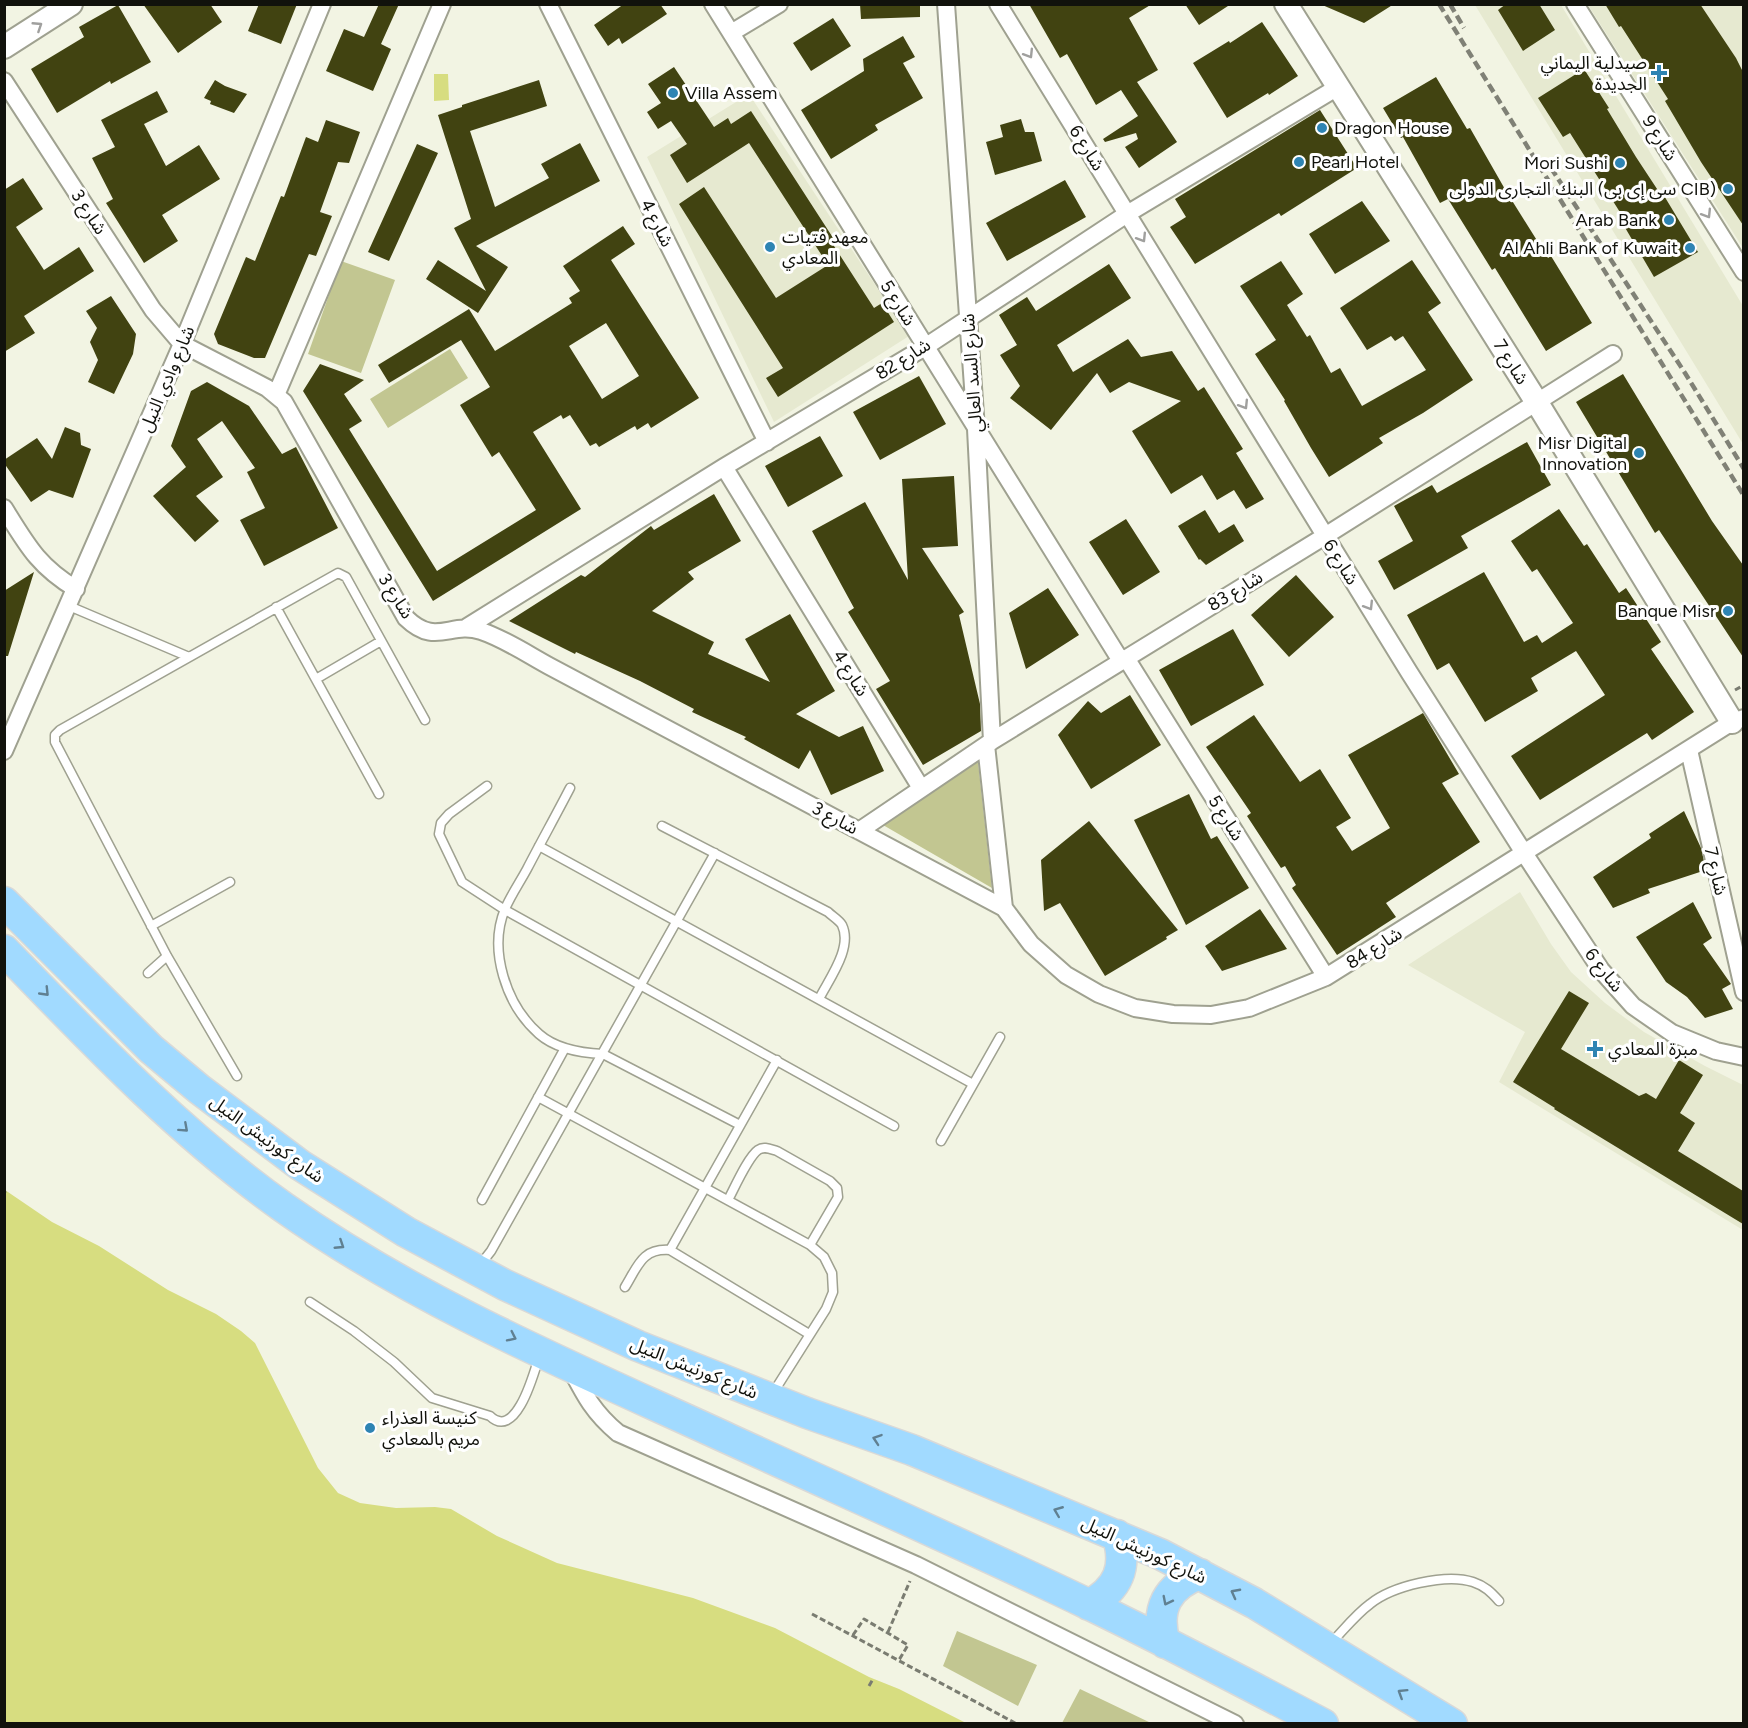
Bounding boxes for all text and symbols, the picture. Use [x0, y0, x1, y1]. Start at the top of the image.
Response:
one-way arrow [31, 22, 42, 33]
one-way arrow [1022, 48, 1034, 58]
place label: صيدلية اليماني الجديدة [1540, 52, 1647, 95]
marker: صيدلية اليماني الجديدة [1652, 66, 1666, 80]
place label: Villa Assem [685, 82, 777, 104]
marker: Villa Assem [666, 86, 680, 100]
street label: شارع 9 [1635, 111, 1683, 167]
place label: Dragon House [1334, 117, 1450, 139]
street label: شارع 6 [1062, 121, 1110, 177]
marker: Dragon House [1315, 121, 1329, 135]
place label: Pearl Hotel [1311, 151, 1399, 173]
place label: Mori Sushi [1524, 152, 1608, 174]
marker: Pearl Hotel [1292, 155, 1306, 169]
marker: Mori Sushi [1613, 156, 1627, 170]
place label: البنك التجارى الدولى (سى إى بى CIB) [1449, 178, 1716, 201]
marker: البنك التجارى الدولى (سى إى بى CIB) [1721, 182, 1735, 196]
street label: شارع 3 [64, 185, 112, 240]
street label: شارع 4 [633, 195, 678, 252]
one-way arrow [1700, 207, 1711, 218]
place label: Arab Bank [1576, 209, 1657, 231]
marker: Arab Bank [1662, 213, 1676, 227]
place label: معهد فتيات المعادي [782, 226, 869, 271]
one-way arrow [1135, 232, 1147, 242]
place label: Al Ahli Bank of Kuwait [1503, 237, 1678, 259]
marker: معهد فتيات المعادي [763, 240, 777, 254]
marker: Al Ahli Bank of Kuwait [1683, 241, 1697, 255]
street label: شارع 5 [873, 276, 921, 332]
street label: شارع السد العالي [957, 313, 990, 433]
street label: شارع وادي النيل [135, 322, 202, 437]
street label: شارع 82 [871, 334, 936, 387]
street label: شارع 7 [1486, 335, 1533, 390]
one-way arrow [1237, 398, 1248, 409]
place label: Misr Digital Innovation [1537, 432, 1627, 475]
marker: Misr Digital Innovation [1632, 446, 1646, 460]
street label: شارع 6 [1316, 535, 1364, 591]
street label: شارع 83 [1203, 566, 1268, 619]
street label: شارع 3 [371, 569, 418, 624]
one-way arrow [1361, 600, 1373, 610]
place label: Banque Misr [1617, 600, 1716, 622]
marker: Banque Misr [1721, 604, 1735, 618]
street label: شارع 4 [826, 646, 874, 702]
street label: شارع 5 [1201, 791, 1249, 847]
street label: شارع 3 [807, 797, 862, 842]
street label: شارع 7 [1697, 845, 1732, 898]
street label: شارع 84 [1342, 922, 1408, 976]
street label: شارع 6 [1578, 944, 1628, 998]
one-way arrow [38, 986, 49, 996]
place label: مبرة المعادي [1608, 1038, 1698, 1062]
marker: مبرة المعادي [1586, 1040, 1604, 1058]
street label: شارع كورنيش النيل [204, 1090, 328, 1190]
one-way arrow [178, 1121, 188, 1132]
one-way arrow [334, 1238, 345, 1249]
one-way arrow [505, 1330, 516, 1342]
street label: شارع كورنيش النيل [626, 1332, 761, 1406]
place label: كنيسة العذراء مريم بالمعادي [382, 1407, 480, 1452]
marker: كنيسة العذراء مريم بالمعادي [363, 1421, 377, 1435]
one-way arrow [872, 1433, 883, 1446]
one-way arrow [1054, 1506, 1065, 1518]
street label: شارع كورنيش النيل [1077, 1511, 1210, 1591]
one-way arrow [1231, 1589, 1241, 1600]
one-way arrow [1163, 1595, 1175, 1606]
one-way arrow [1398, 1689, 1409, 1700]

